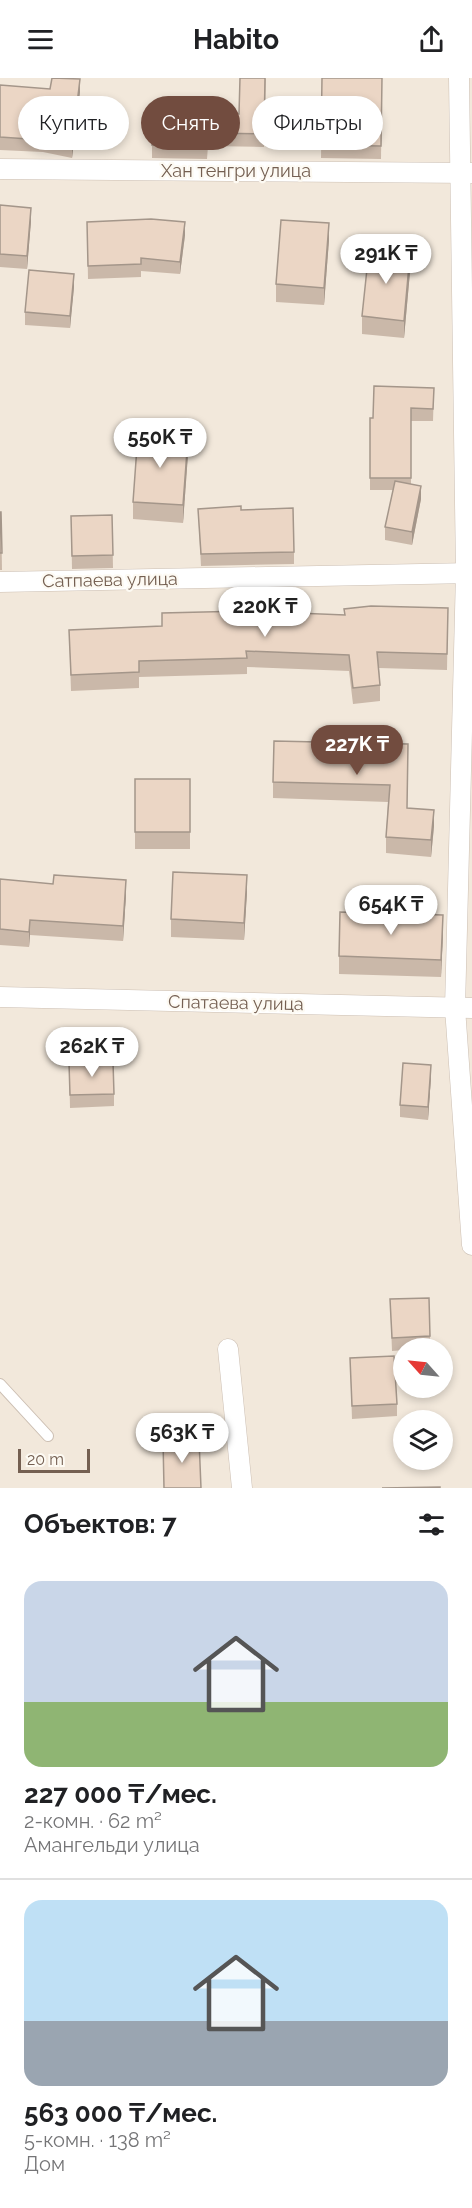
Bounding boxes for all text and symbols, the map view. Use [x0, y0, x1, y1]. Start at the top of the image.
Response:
icon: menu [24, 23, 57, 56]
icon: share [415, 23, 448, 56]
text: Habito [193, 24, 279, 55]
chip: Купить [18, 96, 129, 150]
chip: Снять [141, 96, 240, 150]
chip: Фильтры [252, 96, 383, 150]
street label: Хан тенгри улица [161, 160, 311, 181]
pin: 291K ₸ [337, 234, 435, 285]
text: 291K ₸ [354, 241, 418, 265]
pin: 550K ₸ [111, 418, 209, 469]
text: 550K ₸ [128, 425, 192, 449]
street label: Сатпаева улица [42, 568, 178, 591]
pin: 220K ₸ [216, 587, 314, 638]
text: 220K ₸ [232, 594, 298, 618]
pin: 227K ₸ [308, 725, 406, 776]
text: 227K ₸ [325, 732, 389, 756]
pin: 654K ₸ [342, 885, 440, 936]
text: 654K ₸ [359, 892, 423, 916]
street label: Спатаева улица [168, 991, 304, 1014]
pin: 262K ₸ [43, 1027, 141, 1078]
text: 262K ₸ [59, 1034, 125, 1058]
north arrow [393, 1338, 453, 1398]
map controls [393, 1338, 453, 1470]
button: layers [393, 1410, 453, 1470]
pin: 563K ₸ [133, 1413, 231, 1464]
text: 563K ₸ [150, 1420, 214, 1444]
scale bar [18, 1446, 90, 1474]
text: 20 m [27, 1450, 64, 1469]
icon: filters [415, 1508, 448, 1541]
text: Объектов: 7 [24, 1509, 177, 1539]
icon: home [182, 1620, 290, 1728]
text: 227 000 ₸/мес. [24, 1779, 217, 1809]
text: 2-комн. · 62 m² [24, 1809, 162, 1833]
text: Амангельди улица [24, 1833, 200, 1857]
icon: home [182, 1939, 290, 2047]
text: 563 000 ₸/мес. [24, 2098, 217, 2128]
text: 5-комн. · 138 m² [24, 2128, 171, 2152]
text: Дом [24, 2152, 65, 2176]

